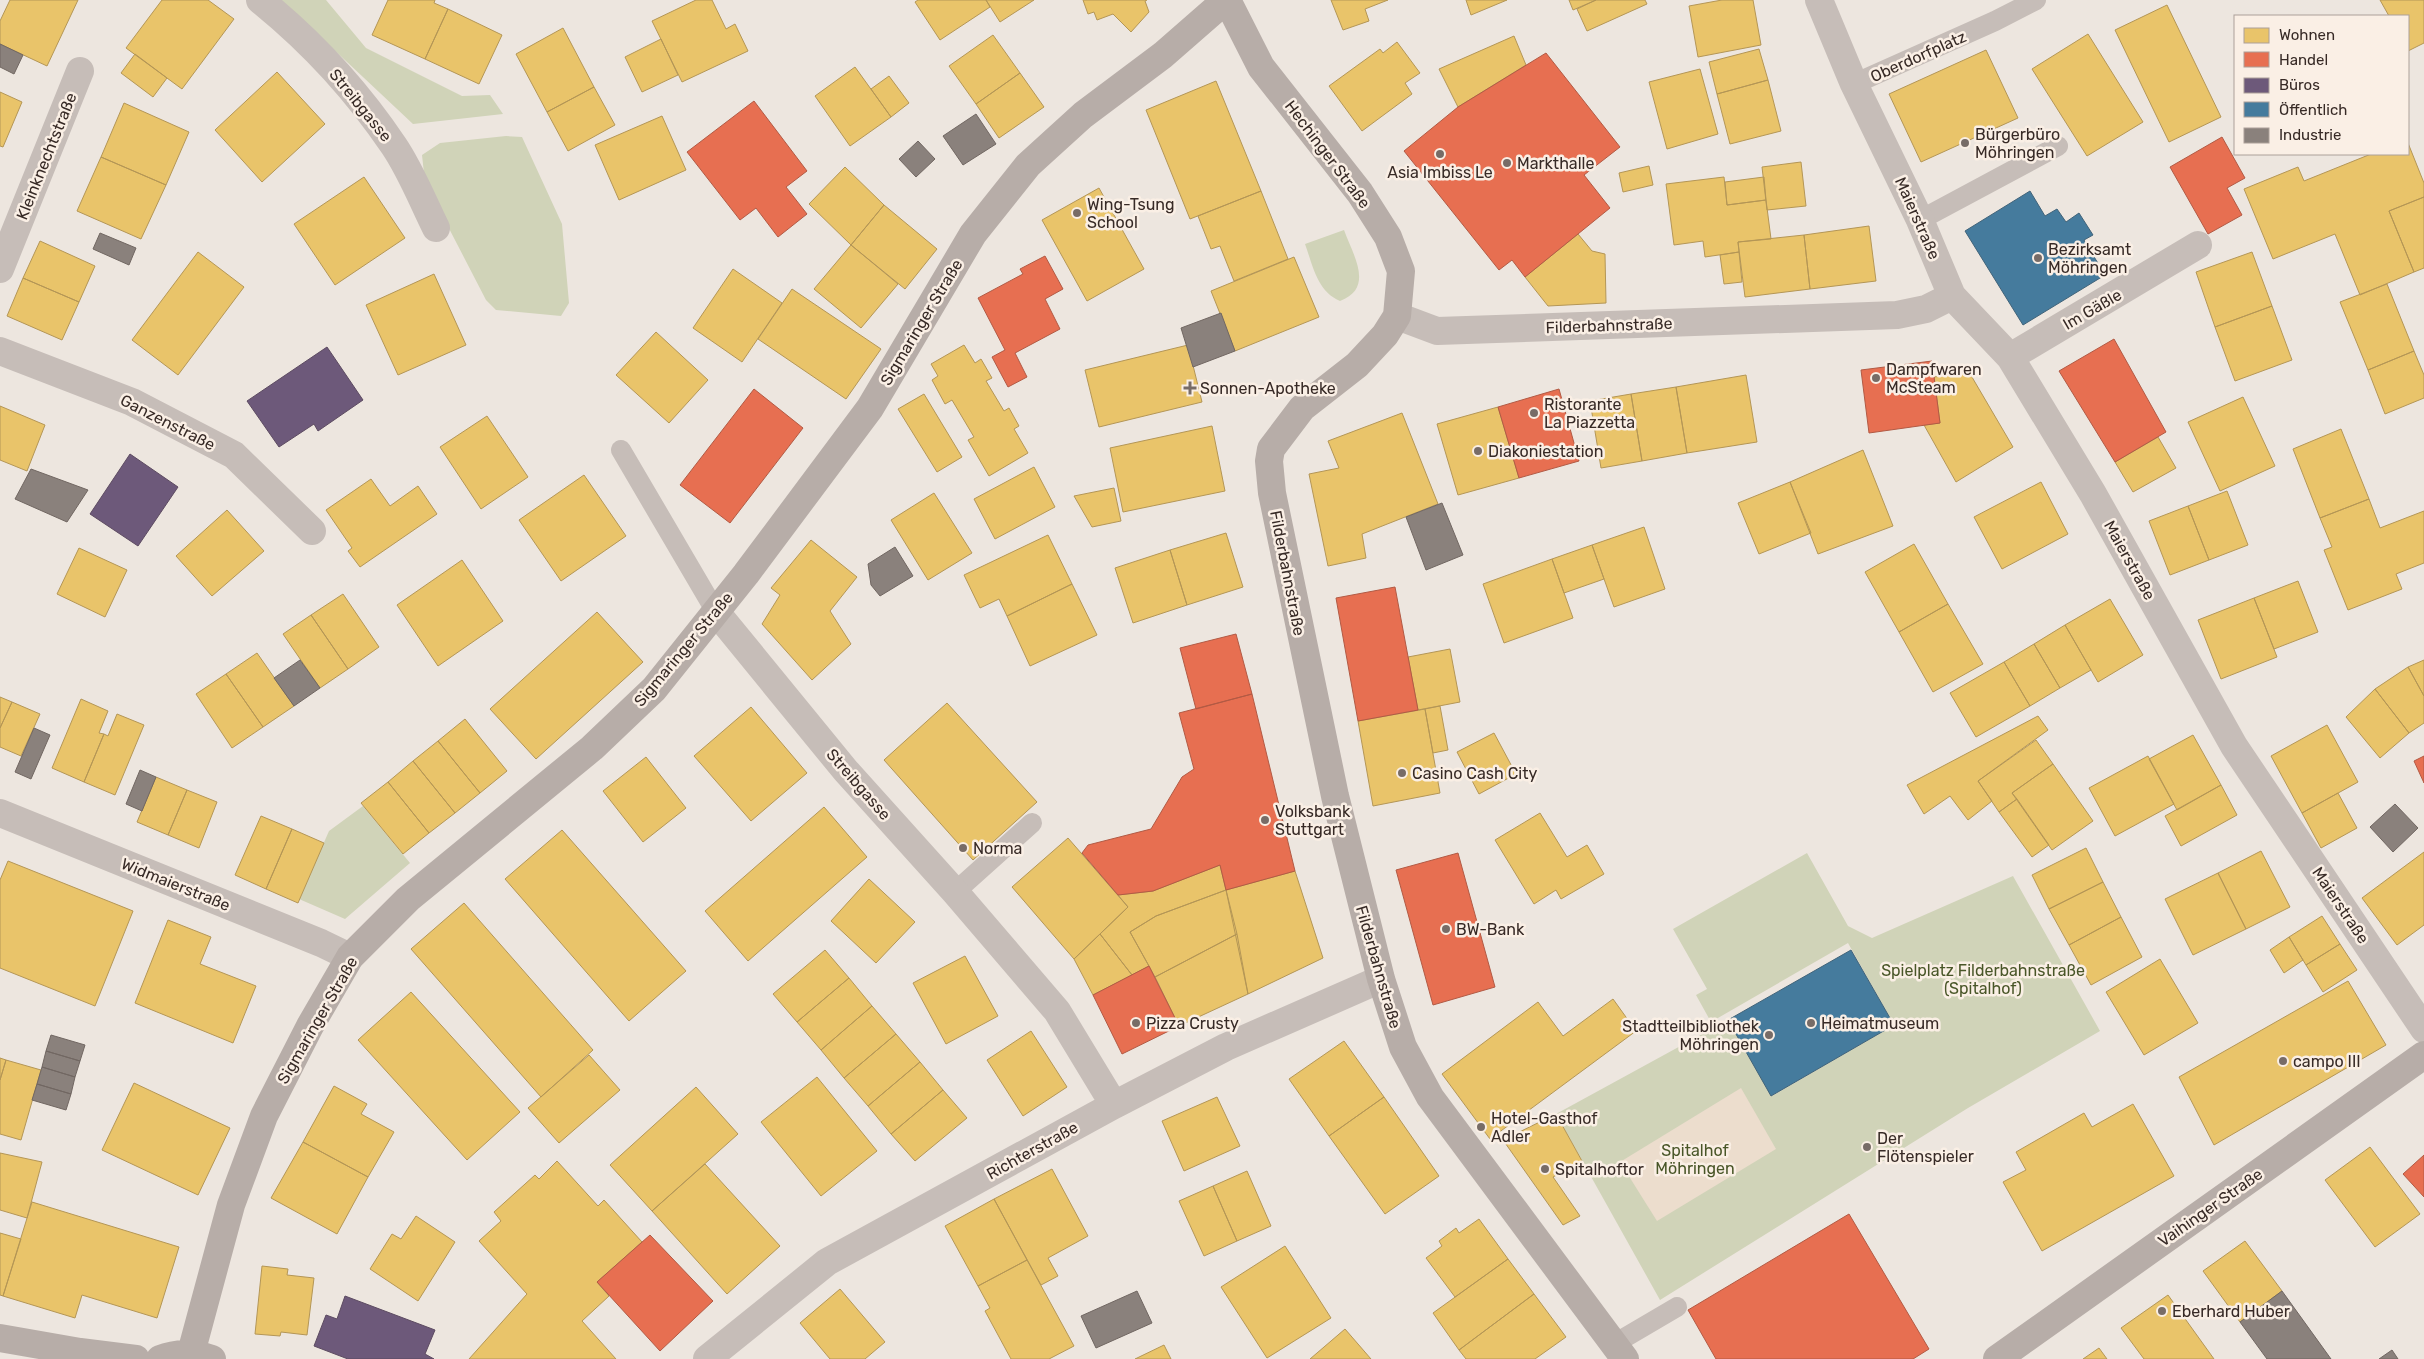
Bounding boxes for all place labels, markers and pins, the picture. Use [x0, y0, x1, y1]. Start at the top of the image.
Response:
place label: Bürgerbüro Möhringen [1975, 125, 2060, 162]
marker: Bürgerbüro Möhringen [1959, 137, 1971, 149]
marker: Asia Imbiss Le [1434, 148, 1446, 160]
place label: Markthalle [1517, 154, 1594, 173]
marker: Markthalle [1501, 157, 1513, 169]
place label: Asia Imbiss Le [1387, 163, 1493, 182]
place label: Wing-Tsung School [1087, 195, 1175, 232]
marker: Wing-Tsung School [1071, 207, 1083, 219]
place label: Bezirksamt Möhringen [2048, 240, 2131, 277]
marker: Bezirksamt Möhringen [2032, 252, 2044, 264]
place label: Dampfwaren McSteam [1886, 360, 1982, 397]
marker: Dampfwaren McSteam [1870, 372, 1882, 384]
place label: Sonnen-Apotheke [1200, 379, 1336, 398]
marker: Sonnen-Apotheke [1184, 382, 1196, 394]
place label: Ristorante La Piazzetta [1544, 395, 1635, 432]
marker: Ristorante La Piazzetta [1528, 407, 1540, 419]
place label: Diakoniestation [1488, 442, 1603, 461]
marker: Diakoniestation [1472, 445, 1484, 457]
place label: Casino Cash City [1412, 764, 1537, 783]
marker: Casino Cash City [1396, 767, 1408, 779]
place label: Volksbank Stuttgart [1275, 802, 1351, 839]
marker: Volksbank Stuttgart [1259, 814, 1271, 826]
place label: Norma [973, 839, 1022, 858]
marker: Norma [957, 842, 969, 854]
place label: BW-Bank [1456, 920, 1525, 939]
marker: BW-Bank [1440, 923, 1452, 935]
place label: Pizza Crusty [1146, 1014, 1239, 1033]
place label: Heimatmuseum [1821, 1014, 1939, 1033]
marker: Pizza Crusty [1130, 1017, 1142, 1029]
place label: Stadtteilbibliothek Möhringen [1622, 1017, 1760, 1054]
marker: Heimatmuseum [1805, 1017, 1817, 1029]
marker: Stadtteilbibliothek Möhringen [1763, 1029, 1775, 1041]
place label: campo III [2293, 1052, 2361, 1071]
marker: campo III [2277, 1055, 2289, 1067]
place label: Hotel-Gasthof Adler [1491, 1109, 1598, 1146]
marker: Hotel-Gasthof Adler [1475, 1121, 1487, 1133]
place label: Der Flötenspieler [1877, 1129, 1974, 1166]
marker: Der Flötenspieler [1861, 1141, 1873, 1153]
place label: Spitalhoftor [1555, 1160, 1644, 1179]
marker: Spitalhoftor [1539, 1163, 1551, 1175]
place label: Eberhard Huber [2172, 1302, 2290, 1321]
marker: Eberhard Huber [2156, 1305, 2168, 1317]

